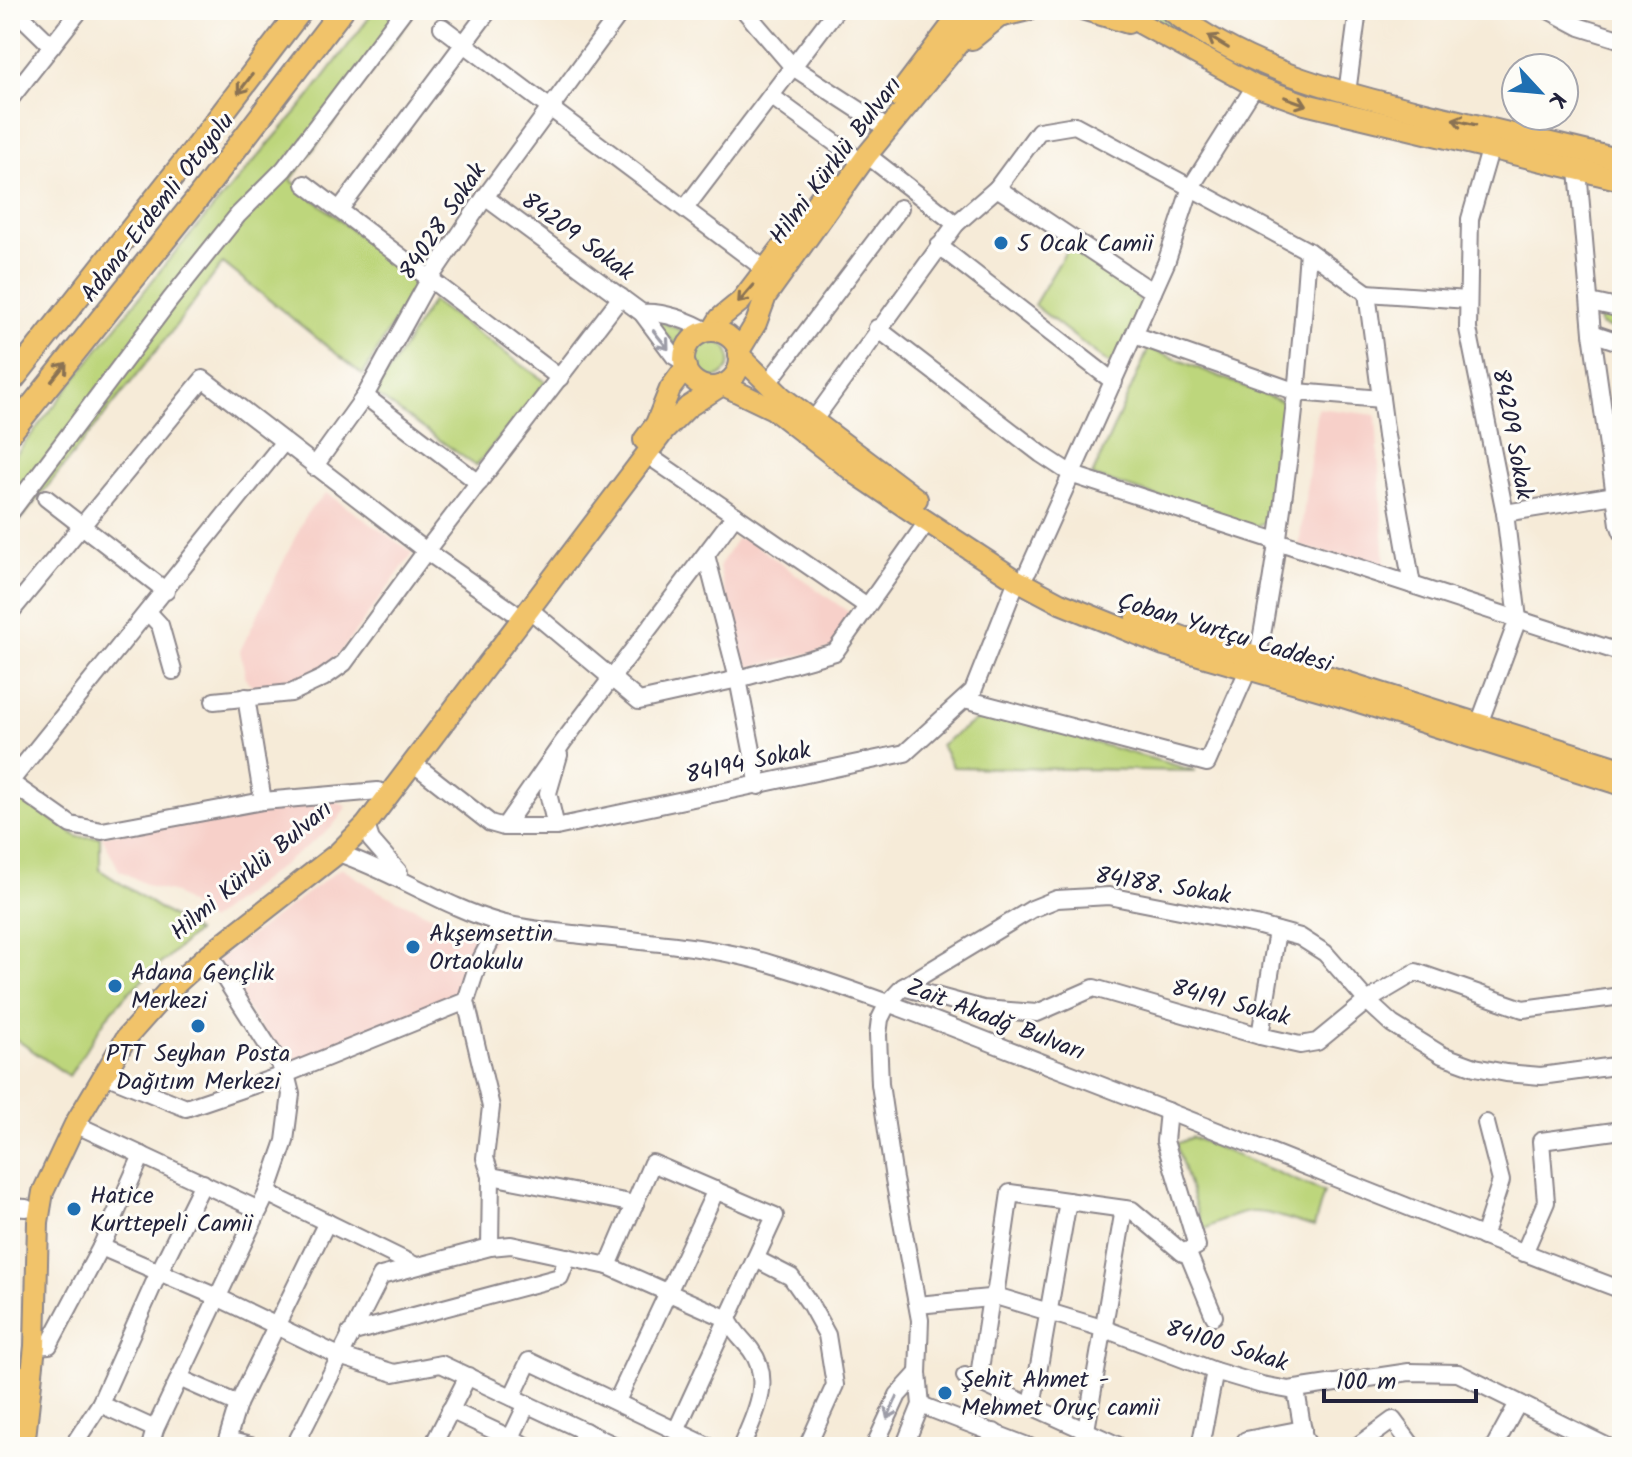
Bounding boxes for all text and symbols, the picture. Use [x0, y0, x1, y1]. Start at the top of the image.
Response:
one-way arrow [1207, 34, 1230, 50]
north arrow [1500, 52, 1580, 132]
street label: Hilmi Kürklü Bulvarı [760, 68, 913, 253]
one-way arrow [236, 73, 253, 94]
text: K [1537, 86, 1574, 113]
one-way arrow [1284, 94, 1309, 109]
street label: Adana-Erdemli Otoyolu [71, 104, 245, 311]
one-way arrow [1452, 114, 1478, 129]
street label: 84028 Sokak [389, 154, 498, 289]
street label: 84209 Sokak [512, 183, 643, 292]
place label: 5 Ocak Camii [1017, 225, 1154, 264]
marker: 5 Ocak Camii [992, 234, 1010, 252]
one-way arrow [737, 284, 755, 304]
one-way arrow [652, 329, 670, 349]
one-way arrow [50, 362, 68, 383]
street label: 84209 Sokak [1480, 366, 1543, 504]
street label: Çoban Yurtçu Caddesi [1113, 582, 1338, 685]
street label: 84194 Sokak [682, 731, 815, 796]
street label: Hilmi Kürklü Bulvarı [162, 791, 342, 951]
street label: 84188. Sokak [1092, 857, 1234, 917]
place label: Akşemsettin Ortaokulu [429, 915, 553, 982]
marker: Akşemsettin Ortaokulu [404, 938, 422, 956]
place label: Adana Gençlik Merkezi [131, 954, 275, 1021]
street label: Zait Akadğ Bulvarı [900, 968, 1091, 1072]
street label: 84191 Sokak [1167, 969, 1295, 1038]
marker: Adana Gençlik Merkezi [106, 977, 124, 995]
marker: PTT Seyhan Posta Dağıtım Merkezi [189, 1017, 207, 1035]
place label: PTT Seyhan Posta Dağıtım Merkezi [106, 1035, 290, 1102]
place label: Hatice Kurttepeli Camii [90, 1177, 254, 1244]
marker: Hatice Kurttepeli Camii [65, 1200, 83, 1218]
street label: 84100 Sokak [1161, 1309, 1293, 1384]
scale bar [1324, 1353, 1476, 1403]
place label: Şehit Ahmet - Mehmet Oruç camii [961, 1361, 1161, 1428]
text: 100 m [1336, 1363, 1396, 1402]
marker: Şehit Ahmet - Mehmet Oruç camii [936, 1384, 954, 1402]
one-way arrow [884, 1395, 899, 1419]

